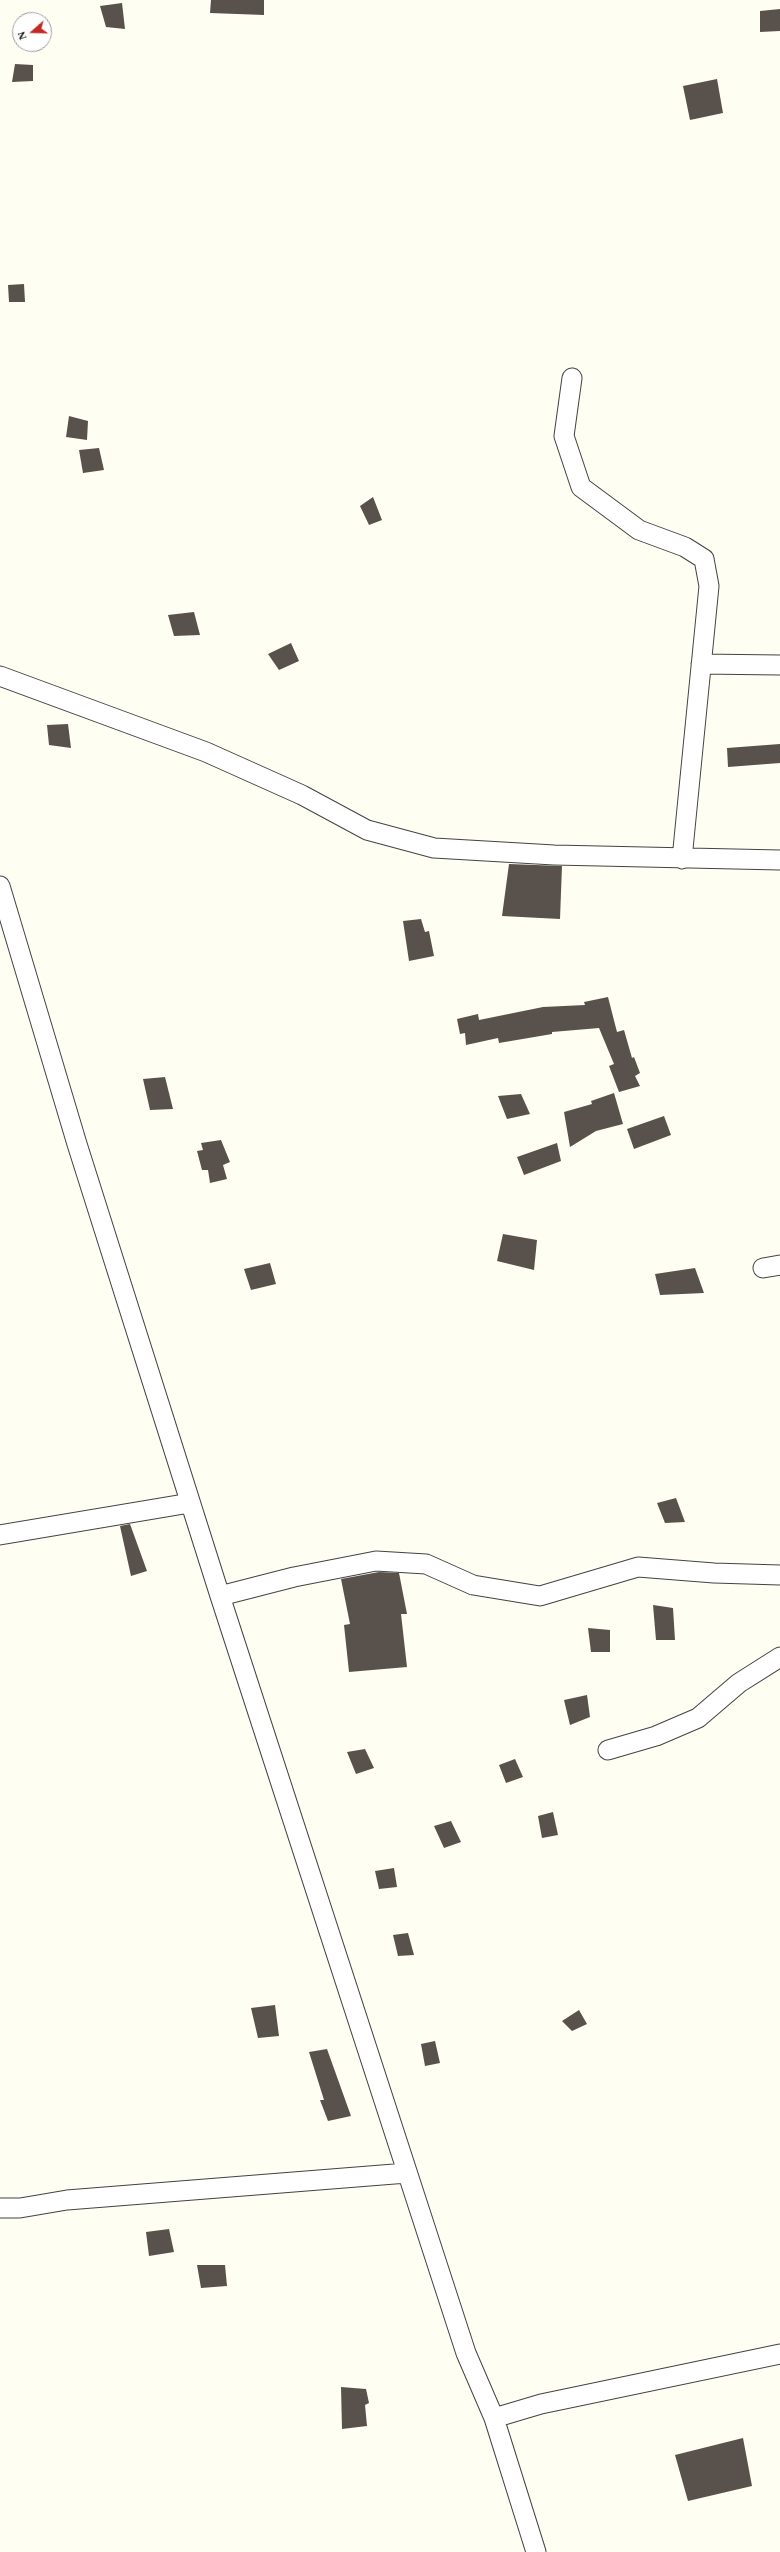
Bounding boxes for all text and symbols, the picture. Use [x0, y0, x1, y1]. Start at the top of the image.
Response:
north arrow [12, 12, 52, 52]
text: N [15, 30, 29, 42]

